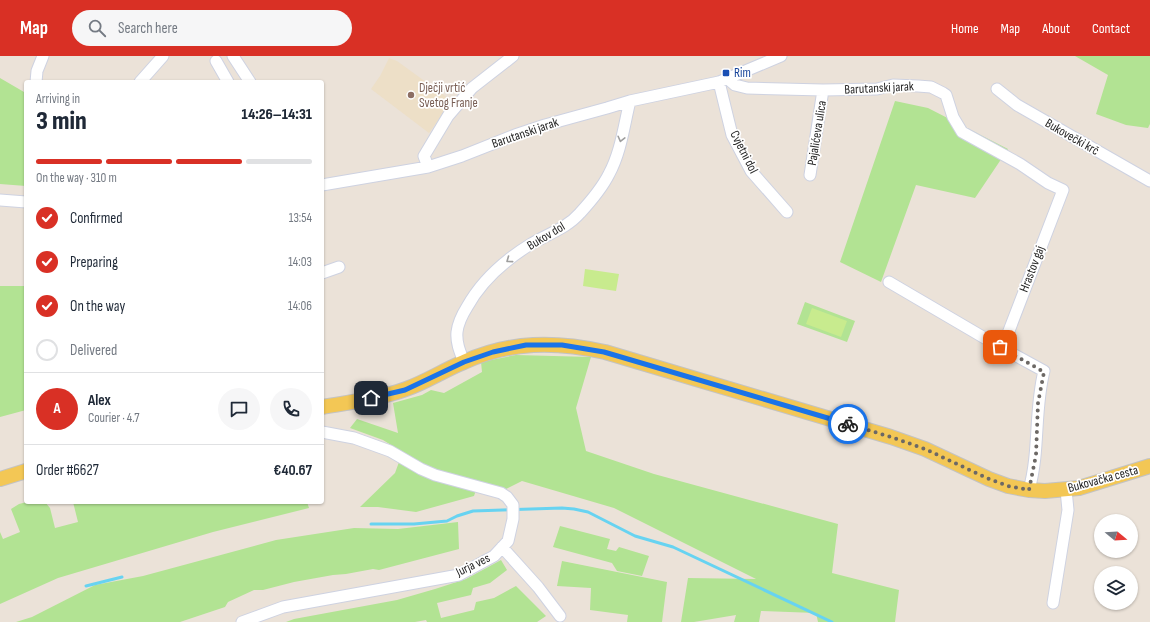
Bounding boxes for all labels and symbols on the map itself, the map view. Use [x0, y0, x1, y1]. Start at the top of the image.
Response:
place label: Rim [734, 65, 751, 81]
marker: Rim [721, 68, 731, 78]
street label: Barutanski jarak [844, 78, 914, 98]
place label: Dječji vrtić Svetog Franje [419, 80, 478, 111]
marker: Dječji vrtić Svetog Franje [406, 90, 416, 100]
street label: Pajalićeva ulica [804, 99, 830, 167]
street label: Barutanski jarak [490, 114, 560, 152]
street label: Bukovečki krč [1042, 115, 1102, 159]
street label: Cvjetni dol [726, 128, 762, 176]
one-way arrow [617, 135, 626, 142]
street label: Bukov dol [524, 218, 568, 254]
street label: Hrastov gaj [1016, 244, 1048, 294]
one-way arrow [506, 255, 513, 263]
pin [983, 330, 1017, 364]
pin [354, 381, 388, 415]
courier [828, 404, 868, 444]
street label: Bukovačka cesta [1066, 462, 1140, 496]
north arrow [1094, 514, 1138, 558]
street label: Jurja ves [452, 550, 493, 581]

